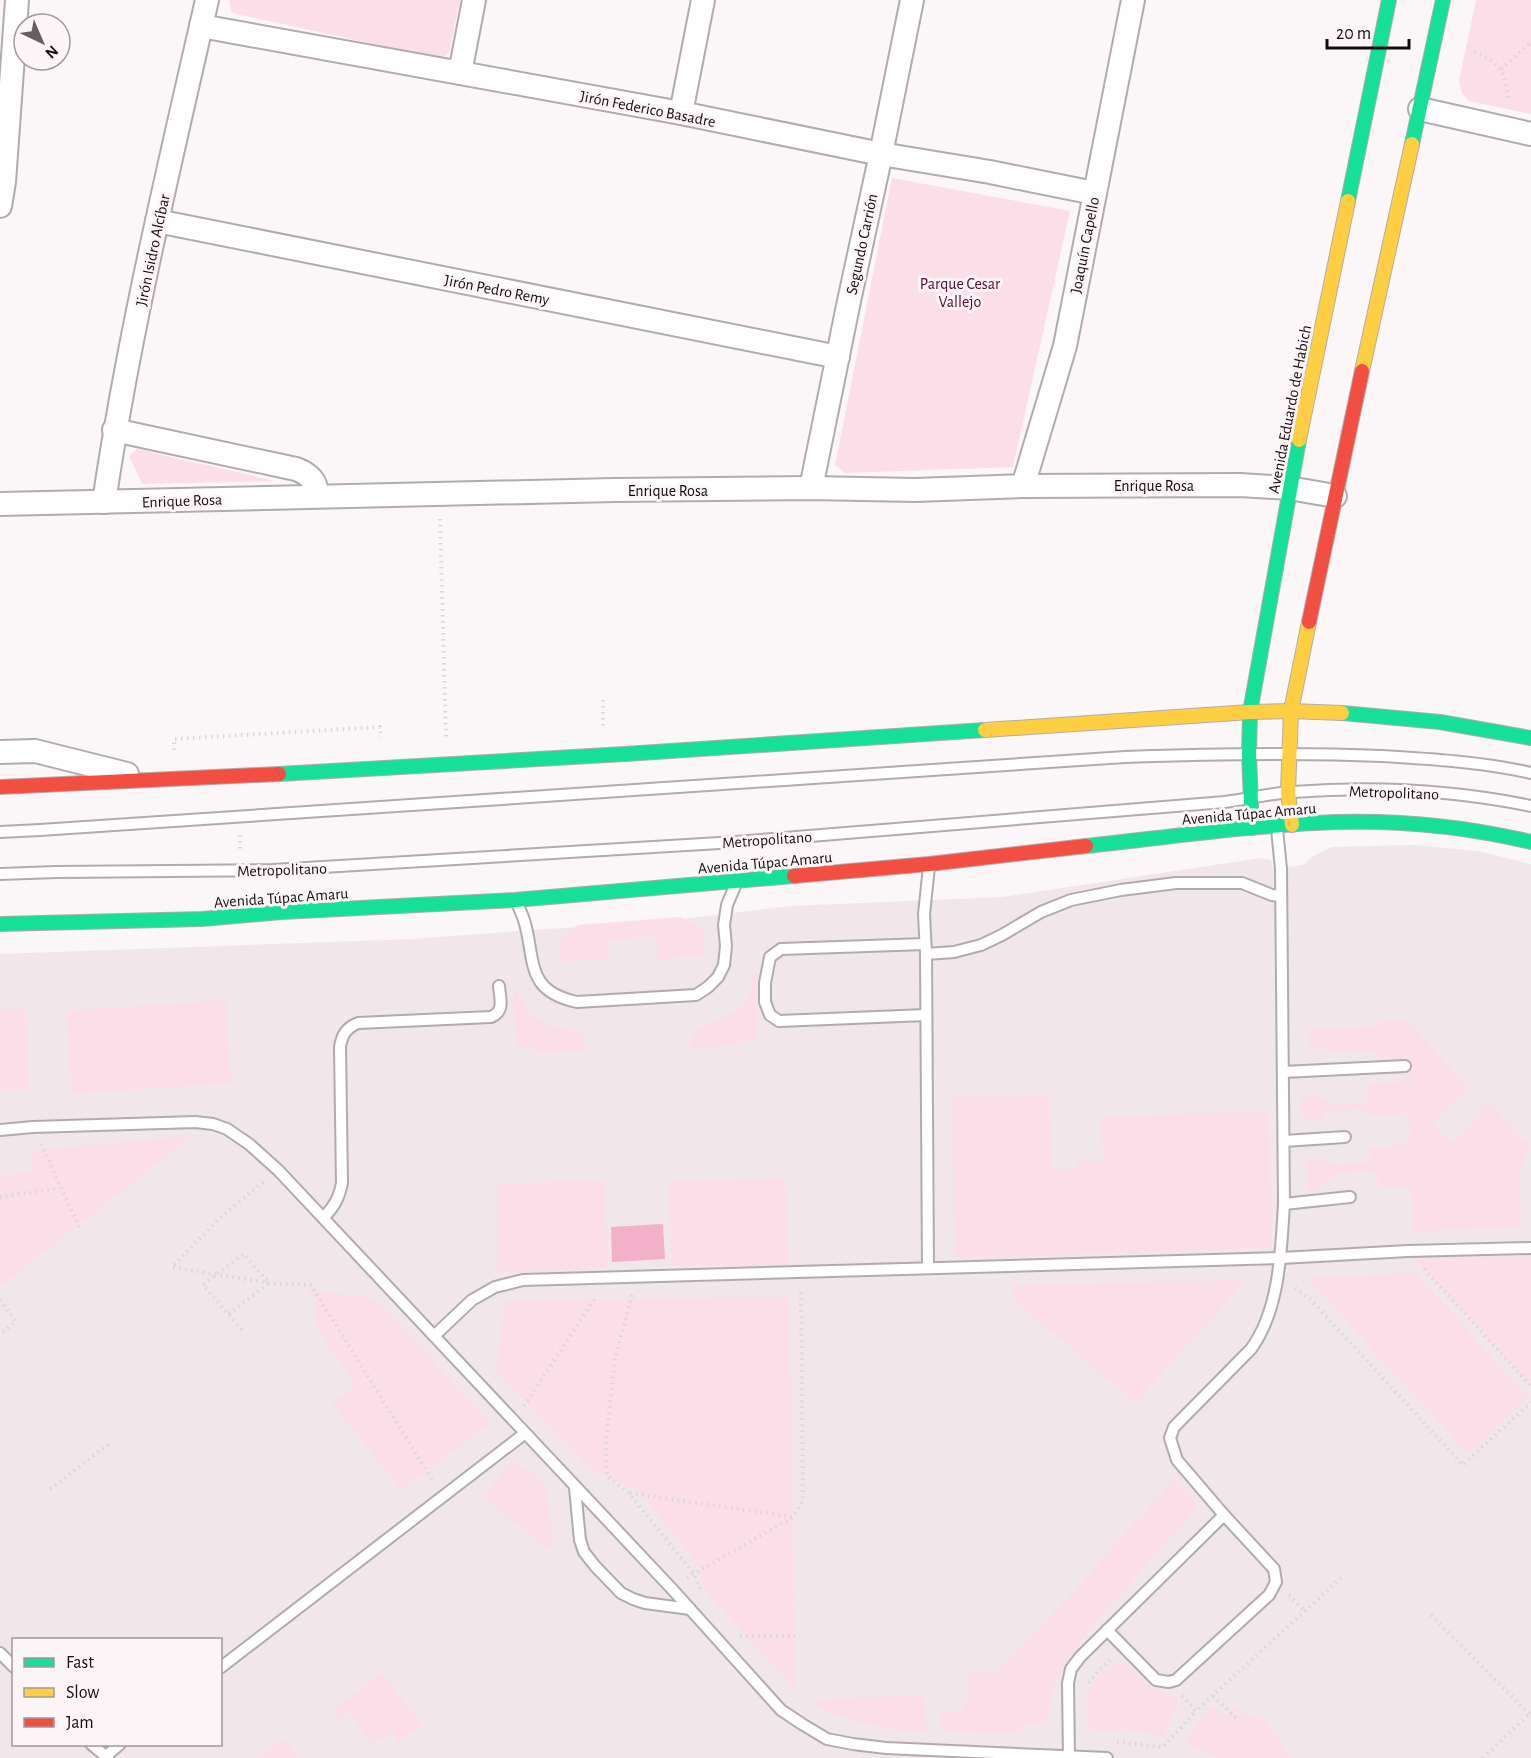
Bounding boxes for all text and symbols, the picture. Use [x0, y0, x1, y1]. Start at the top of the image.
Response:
north arrow [12, 12, 72, 72]
scale bar [1327, 12, 1410, 50]
text: 20 m [1336, 25, 1371, 43]
text: N [42, 42, 61, 62]
street label: Jirón Federico Basadre [579, 88, 717, 130]
street label: Jirón Isidro Alcíbar [133, 192, 173, 308]
street label: Segundo Carrión [843, 192, 881, 296]
street label: Joaquín Capello [1068, 195, 1102, 295]
street label: Jirón Pedro Remy [443, 272, 551, 309]
park label: Parque Cesar Vallejo [920, 276, 1001, 311]
street label: Avenida Eduardo de Habich [1266, 324, 1314, 495]
street label: Enrique Rosa [1114, 478, 1194, 494]
street label: Enrique Rosa [628, 483, 708, 499]
street label: Enrique Rosa [142, 492, 223, 510]
street label: Metropolitano [1349, 783, 1439, 803]
street label: Avenida Túpac Amaru [1181, 800, 1317, 828]
street label: Metropolitano [722, 829, 813, 851]
street label: Avenida Túpac Amaru [697, 849, 833, 877]
street label: Metropolitano [237, 860, 327, 880]
street label: Avenida Túpac Amaru [213, 885, 349, 911]
legend [12, 1638, 222, 1746]
text: Fast [66, 1654, 94, 1672]
text: Slow [66, 1684, 99, 1702]
text: Jam [66, 1714, 94, 1732]

